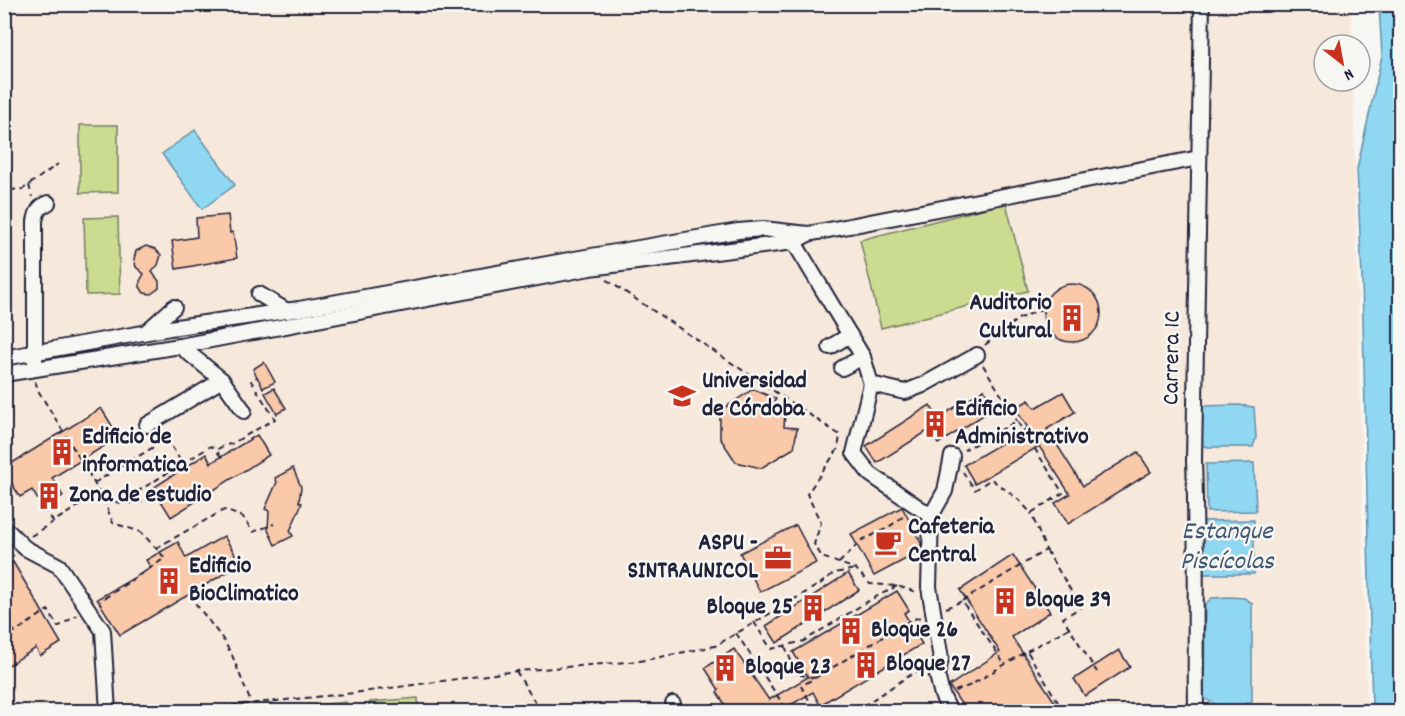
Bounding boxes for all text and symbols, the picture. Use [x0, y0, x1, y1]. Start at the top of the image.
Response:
north arrow [1312, 33, 1372, 93]
text: N [1339, 62, 1358, 86]
place label: Auditorio Cultural [969, 287, 1052, 349]
building icon: Auditorio Cultural [1057, 303, 1087, 333]
street label: Carrera 1C [1155, 310, 1191, 405]
place label: Universidad de Córdoba [702, 365, 807, 427]
school or university icon: Universidad de Córdoba [667, 381, 697, 411]
place label: Edificio Administrativo [955, 393, 1089, 455]
building icon: Edificio Administrativo [920, 409, 950, 439]
place label: Edificio de informatica [82, 421, 188, 483]
building icon: Edificio de informatica [47, 437, 77, 467]
place label: Zona de estudio [69, 479, 212, 513]
building icon: Zona de estudio [34, 481, 64, 511]
place label: Cafeteria Central [908, 511, 995, 573]
water label: Estanque Piscícolas [1180, 514, 1275, 581]
place label: ASPU - SINTRAUNICOL [627, 527, 758, 589]
cafe icon: Cafeteria Central [873, 527, 903, 557]
office icon: ASPU - SINTRAUNICOL [763, 543, 793, 573]
place label: Edificio BioClimatico [189, 550, 299, 612]
building icon: Edificio BioClimatico [154, 566, 184, 596]
place label: Bloque 39 [1025, 584, 1112, 618]
building icon: Bloque 39 [990, 586, 1020, 616]
place label: Bloque 25 [707, 591, 793, 625]
building icon: Bloque 25 [798, 593, 828, 623]
place label: Bloque 26 [871, 614, 958, 648]
building icon: Bloque 26 [836, 616, 866, 646]
place label: Bloque 27 [886, 648, 971, 682]
building icon: Bloque 27 [851, 650, 881, 680]
place label: Bloque 23 [745, 651, 831, 685]
building icon: Bloque 23 [710, 653, 740, 683]

